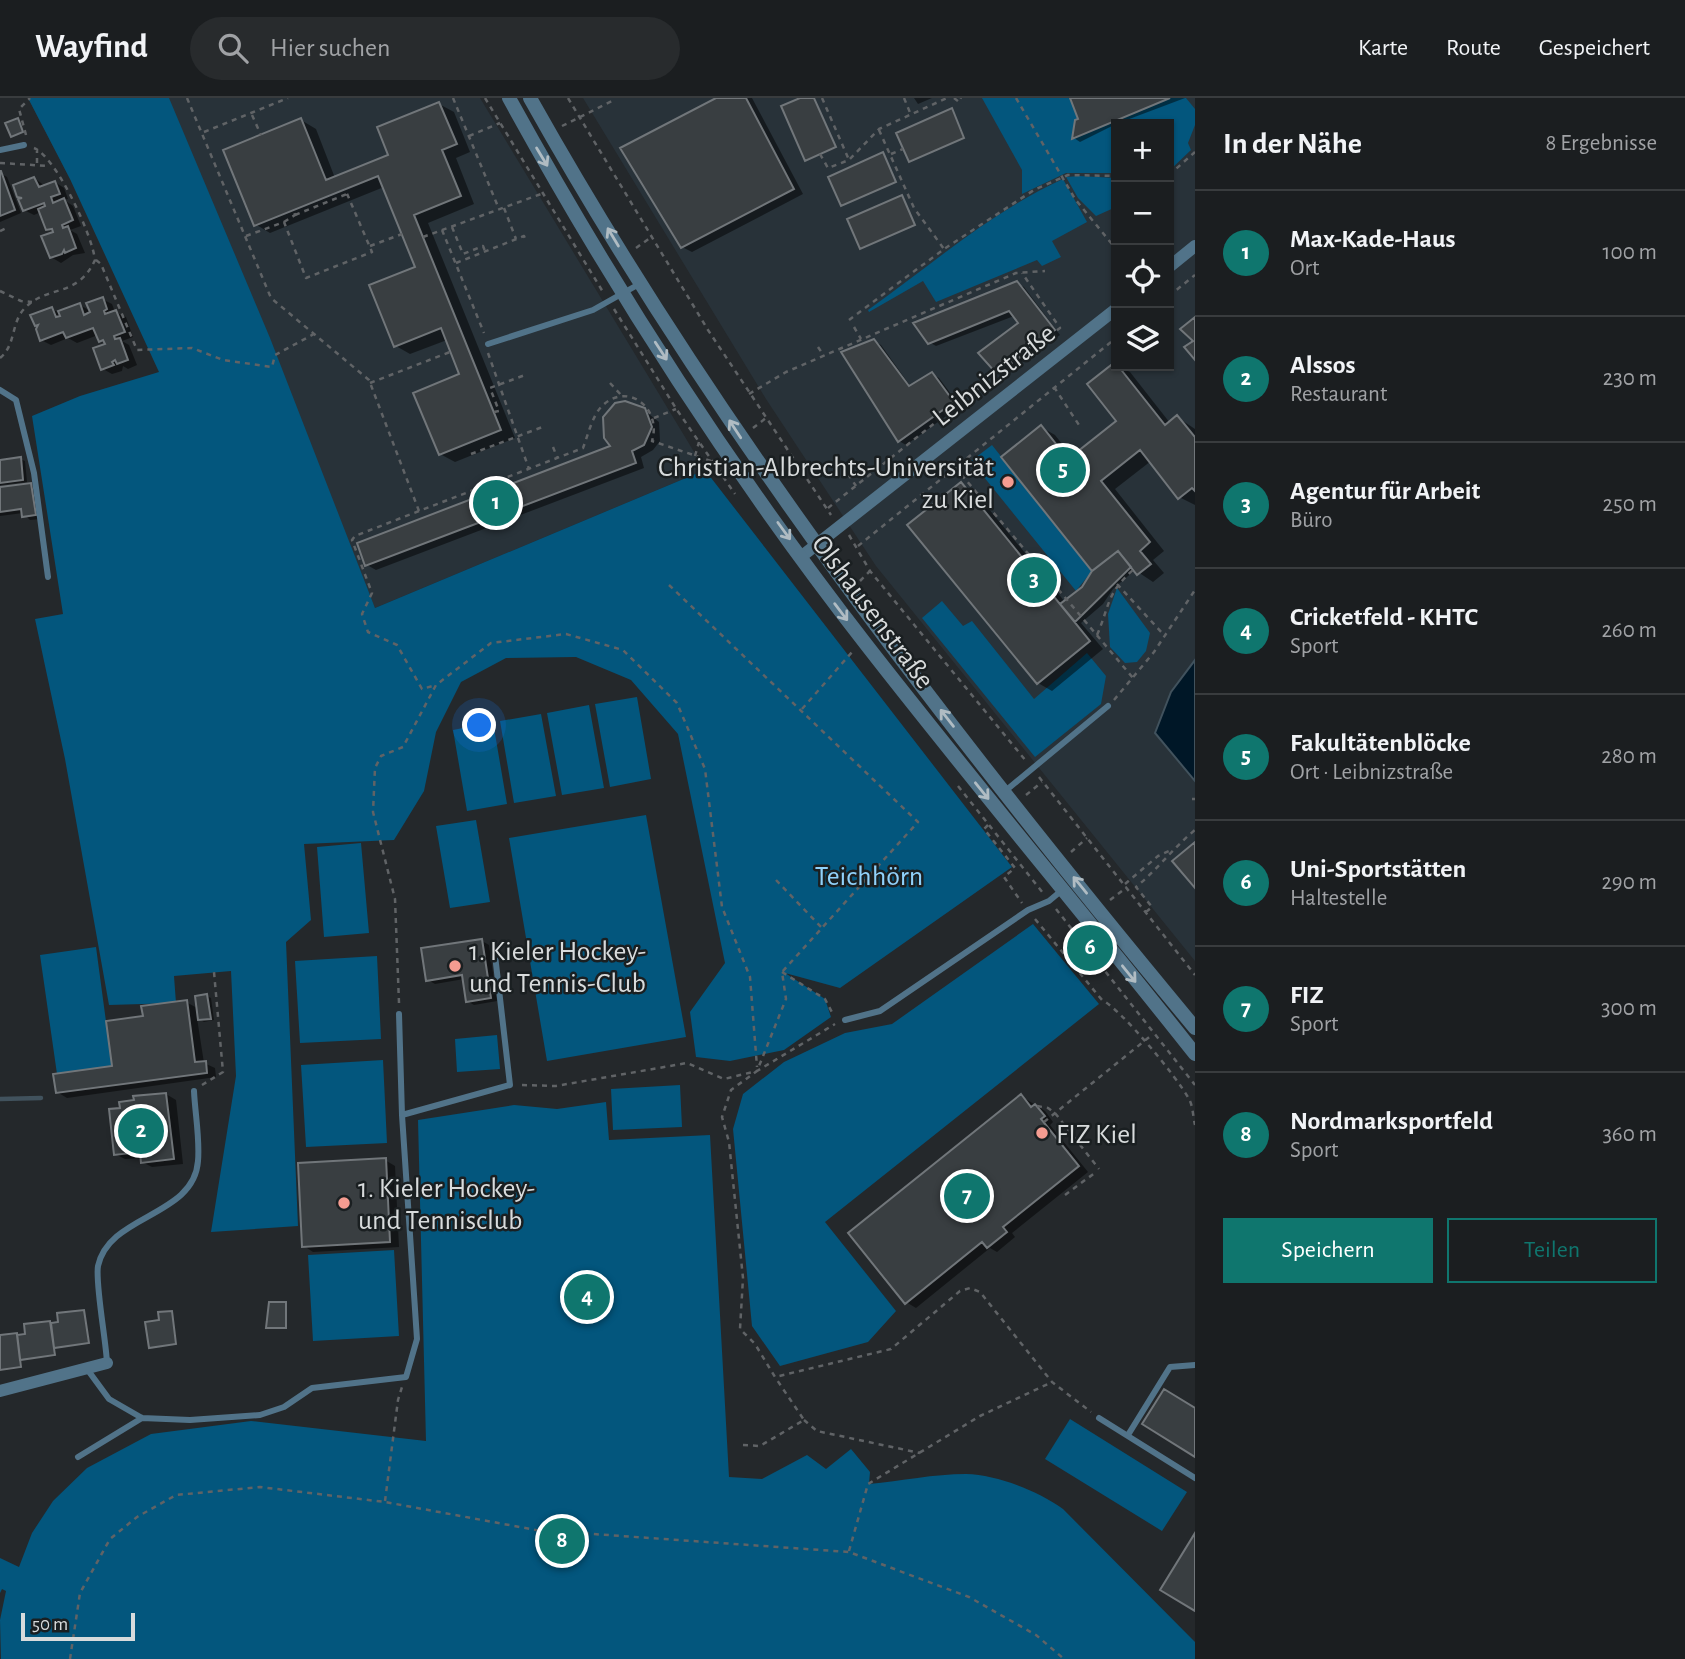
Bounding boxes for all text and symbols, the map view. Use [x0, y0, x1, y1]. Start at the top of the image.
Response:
search box [190, 17, 680, 80]
icon: search [214, 29, 252, 67]
text: Wayfind [35, 31, 148, 64]
text: Hier suchen [270, 35, 390, 61]
text: Karte [1358, 36, 1408, 60]
text: Route [1446, 36, 1501, 60]
text: Gespeichert [1539, 36, 1650, 60]
map controls [1111, 119, 1174, 371]
button: + [1111, 119, 1174, 182]
text: In der Nähe [1223, 129, 1362, 159]
text: 8 Ergebnisse [1546, 132, 1657, 155]
one-way arrow [536, 147, 550, 167]
button: − [1111, 182, 1174, 245]
text: Max-Kade-Haus [1290, 226, 1455, 252]
one-way arrow [605, 228, 619, 248]
text: 1 [1242, 241, 1250, 264]
text: 100 m [1603, 241, 1657, 264]
button: locate [1111, 245, 1174, 308]
text: Ort [1290, 257, 1319, 280]
button: layers [1111, 308, 1174, 371]
street label: Leibnizstraße [928, 319, 1061, 432]
one-way arrow [655, 341, 669, 361]
text: Alssos [1290, 352, 1355, 378]
text: 2 [1241, 367, 1251, 390]
text: 230 m [1603, 367, 1657, 390]
text: Restaurant [1290, 383, 1387, 406]
one-way arrow [727, 420, 741, 440]
pin: 5 [1040, 444, 1086, 496]
place label: Christian-Albrechts-Universität zu Kiel [658, 454, 994, 514]
marker: Christian-Albrechts-Universität zu Kiel [1000, 474, 1016, 490]
pin: 1 [473, 477, 519, 529]
text: Agentur für Arbeit [1290, 478, 1480, 504]
text: 3 [1241, 493, 1251, 516]
text: 250 m [1603, 493, 1657, 516]
text: Büro [1290, 509, 1333, 532]
one-way arrow [777, 521, 791, 540]
street label: Olshausenstraße [806, 530, 939, 694]
pin: 3 [1011, 554, 1057, 606]
one-way arrow [834, 602, 849, 621]
text: Cricketfeld - KHTC [1290, 604, 1478, 630]
text: 4 [1240, 619, 1252, 642]
text: 260 m [1601, 619, 1657, 642]
text: Sport [1290, 635, 1338, 658]
your location [462, 708, 496, 742]
one-way arrow [940, 709, 955, 728]
text: Fakultätenblöcke [1290, 730, 1471, 756]
text: 5 [1241, 745, 1251, 768]
text: 280 m [1601, 745, 1657, 768]
text: Ort · Leibnizstraße [1290, 761, 1453, 784]
one-way arrow [975, 781, 990, 799]
text: Uni-Sportstätten [1290, 856, 1466, 882]
park label: Teichhörn [815, 863, 923, 891]
text: 6 [1240, 871, 1252, 894]
text: 290 m [1601, 871, 1657, 894]
one-way arrow [1072, 877, 1088, 895]
text: Haltestelle [1290, 887, 1387, 910]
pin: 6 [1067, 922, 1113, 974]
place label: 1. Kieler Hockey- und Tennis-Club [469, 938, 646, 998]
marker: 1. Kieler Hockey- und Tennis-Club [447, 958, 463, 974]
one-way arrow [1121, 964, 1137, 982]
text: FIZ [1290, 982, 1324, 1008]
text: 7 [1241, 997, 1251, 1020]
text: 300 m [1601, 997, 1657, 1020]
text: Sport [1290, 1013, 1338, 1036]
pin: 2 [118, 1105, 164, 1157]
text: Nordmarksportfeld [1290, 1108, 1493, 1134]
place label: FIZ Kiel [1056, 1121, 1137, 1149]
text: 8 [1240, 1123, 1252, 1146]
text: 360 m [1602, 1123, 1657, 1146]
marker: FIZ Kiel [1034, 1125, 1050, 1141]
text: Sport [1290, 1139, 1338, 1162]
pin: 7 [944, 1170, 990, 1222]
place label: 1. Kieler Hockey- und Tennisclub [358, 1175, 535, 1235]
marker: 1. Kieler Hockey- und Tennisclub [336, 1195, 352, 1211]
button: Speichern [1223, 1218, 1433, 1283]
button: Teilen [1447, 1218, 1657, 1283]
pin: 4 [564, 1271, 610, 1323]
pin: 8 [539, 1515, 585, 1567]
scale bar [21, 1610, 135, 1642]
text: 50 m [32, 1615, 68, 1634]

